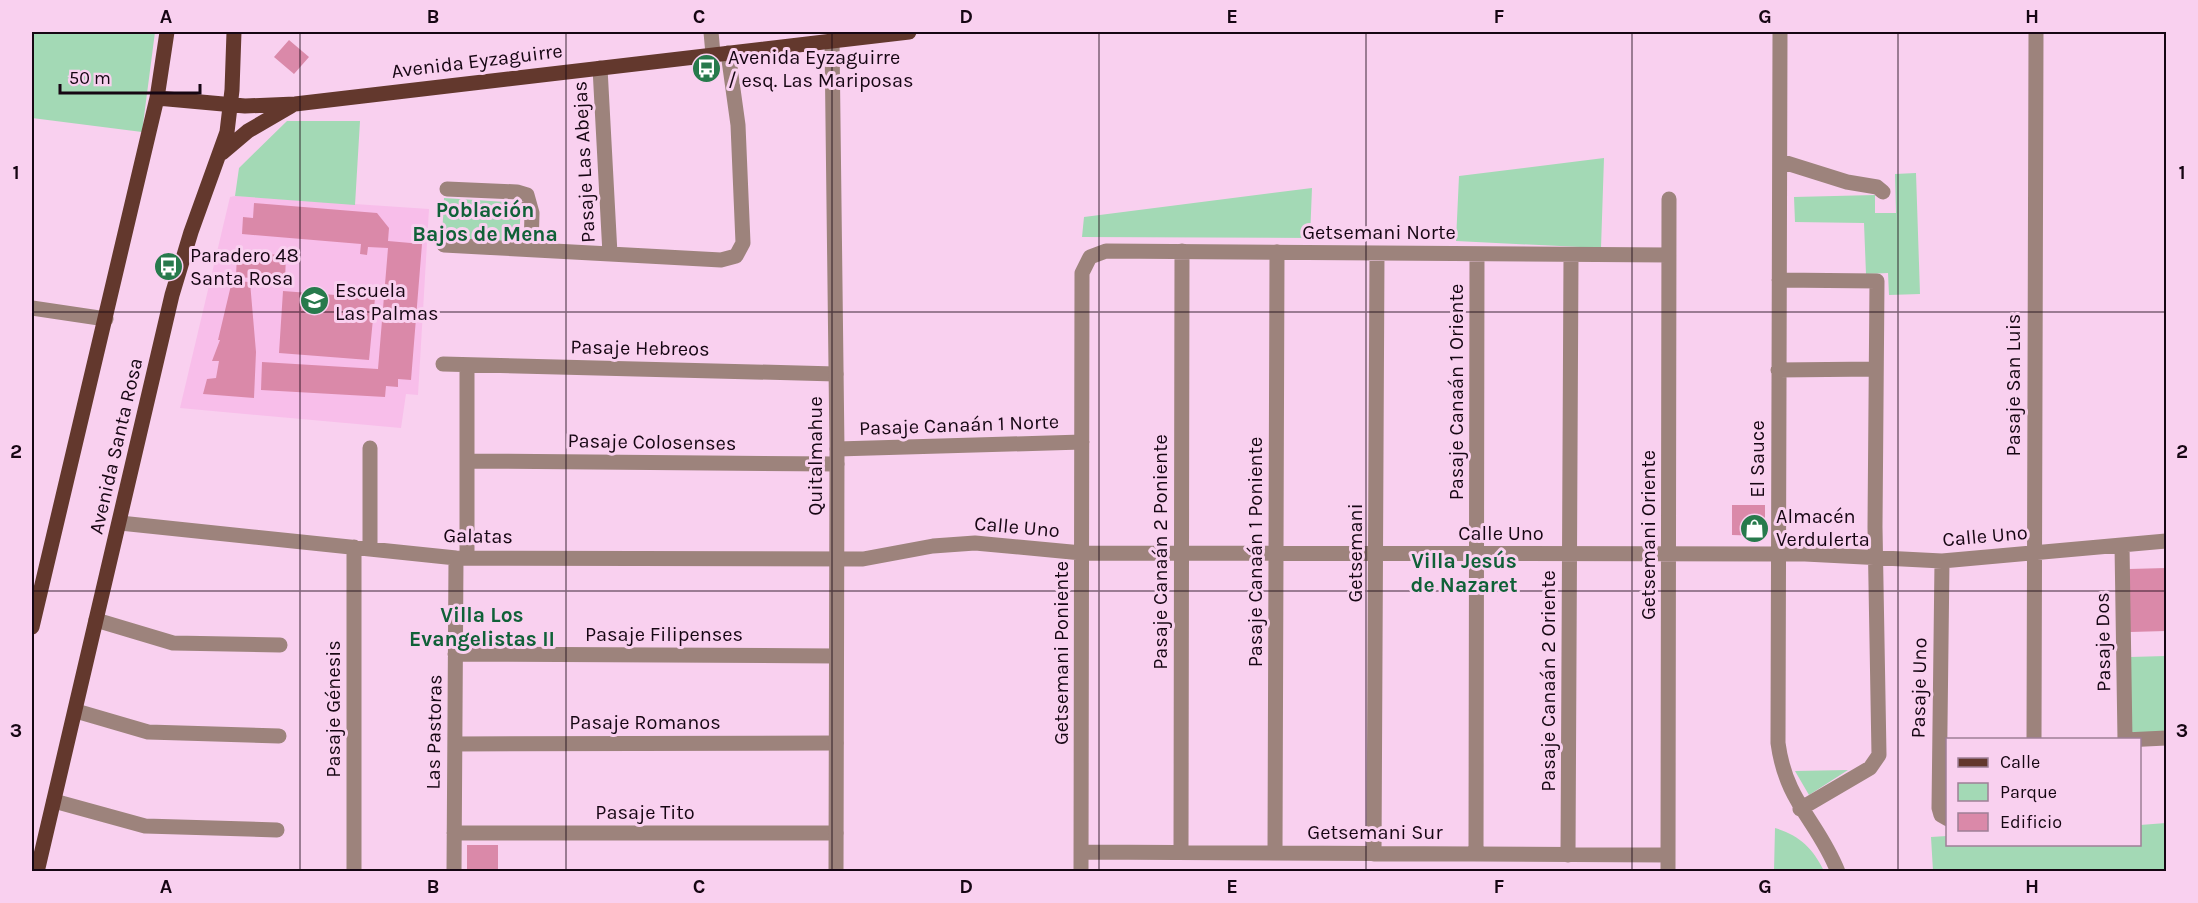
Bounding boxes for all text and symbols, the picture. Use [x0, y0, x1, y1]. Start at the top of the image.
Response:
text: A [160, 5, 173, 28]
text: B [427, 5, 439, 28]
text: C [693, 5, 705, 28]
text: D [959, 5, 973, 28]
text: E [1226, 5, 1238, 28]
text: F [1494, 5, 1505, 28]
text: G [1758, 5, 1772, 28]
text: H [2025, 5, 2039, 28]
street label: Avenida Eyzaguirre [390, 39, 564, 83]
place label: Avenida Eyzaguirre / esq. Las Mariposas [728, 46, 914, 92]
bus stop icon: Avenida Eyzaguirre / esq. Las Mariposas [691, 52, 723, 84]
scale bar [60, 57, 200, 95]
text: 50 m [69, 67, 111, 89]
street label: Pasaje Las Abejas [568, 81, 600, 243]
text: 1 [12, 161, 20, 184]
text: 1 [2178, 161, 2186, 184]
district label: Población Bajos de Mena [412, 198, 558, 246]
street label: Getsemani Norte [1302, 221, 1456, 244]
place label: Paradero 48 Santa Rosa [190, 244, 299, 290]
bus stop icon: Paradero 48 Santa Rosa [153, 250, 185, 282]
place label: Escuela Las Palmas [335, 279, 439, 325]
street label: Pasaje Canaán 1 Oriente [1445, 284, 1468, 500]
school or university icon: Escuela Las Palmas [298, 285, 330, 317]
street label: Pasaje San Luis [2002, 314, 2025, 456]
street label: Pasaje Hebreos [570, 335, 710, 361]
street label: Avenida Santa Rosa [85, 356, 147, 536]
street label: Quitalmahue [804, 396, 827, 516]
street label: Pasaje Canaán 1 Norte [859, 410, 1059, 440]
street label: El Sauce [1746, 420, 1769, 498]
street label: Pasaje Colosenses [567, 429, 737, 455]
street label: Pasaje Canaán 2 Poniente [1149, 434, 1172, 670]
street label: Pasaje Canaán 1 Poniente [1244, 437, 1267, 667]
text: 2 [10, 440, 22, 463]
text: 2 [2176, 440, 2188, 463]
street label: Getsemani Oriente [1637, 450, 1660, 620]
street label: Getsemani [1344, 503, 1367, 603]
place label: Almacén Verdulerta [1776, 505, 1870, 551]
street label: Calle Uno [973, 512, 1061, 542]
shop icon: Almacén Verdulerta [1739, 512, 1771, 544]
street label: Calle Uno [1941, 521, 2029, 551]
street label: Calle Uno [1458, 522, 1544, 545]
street label: Galatas [443, 524, 513, 548]
district label: Villa Jesús de Nazaret [1410, 549, 1518, 597]
street label: Getsemani Poniente [1050, 561, 1073, 745]
street label: Pasaje Canaán 2 Oriente [1537, 570, 1560, 792]
street label: Pasaje Dos [2091, 592, 2115, 692]
district label: Villa Los Evangelistas II [409, 603, 555, 651]
street label: Pasaje Filipenses [585, 623, 743, 646]
street label: Pasaje Uno [1907, 637, 1931, 739]
street label: Pasaje Génesis [322, 640, 345, 778]
street label: Las Pastoras [421, 674, 447, 790]
street label: Pasaje Romanos [569, 711, 721, 734]
text: 3 [10, 719, 22, 742]
text: 3 [2176, 719, 2188, 742]
legend [1946, 738, 2141, 846]
text: Calle [2000, 751, 2040, 773]
text: Parque [2000, 781, 2057, 803]
street label: Pasaje Tito [595, 801, 695, 824]
text: Edificio [2000, 811, 2062, 833]
street label: Getsemani Sur [1307, 821, 1443, 844]
text: A [160, 875, 173, 898]
text: B [427, 875, 439, 898]
text: C [693, 875, 705, 898]
text: D [959, 875, 973, 898]
text: E [1226, 875, 1238, 898]
text: F [1494, 875, 1505, 898]
text: G [1758, 875, 1772, 898]
text: H [2025, 875, 2039, 898]

